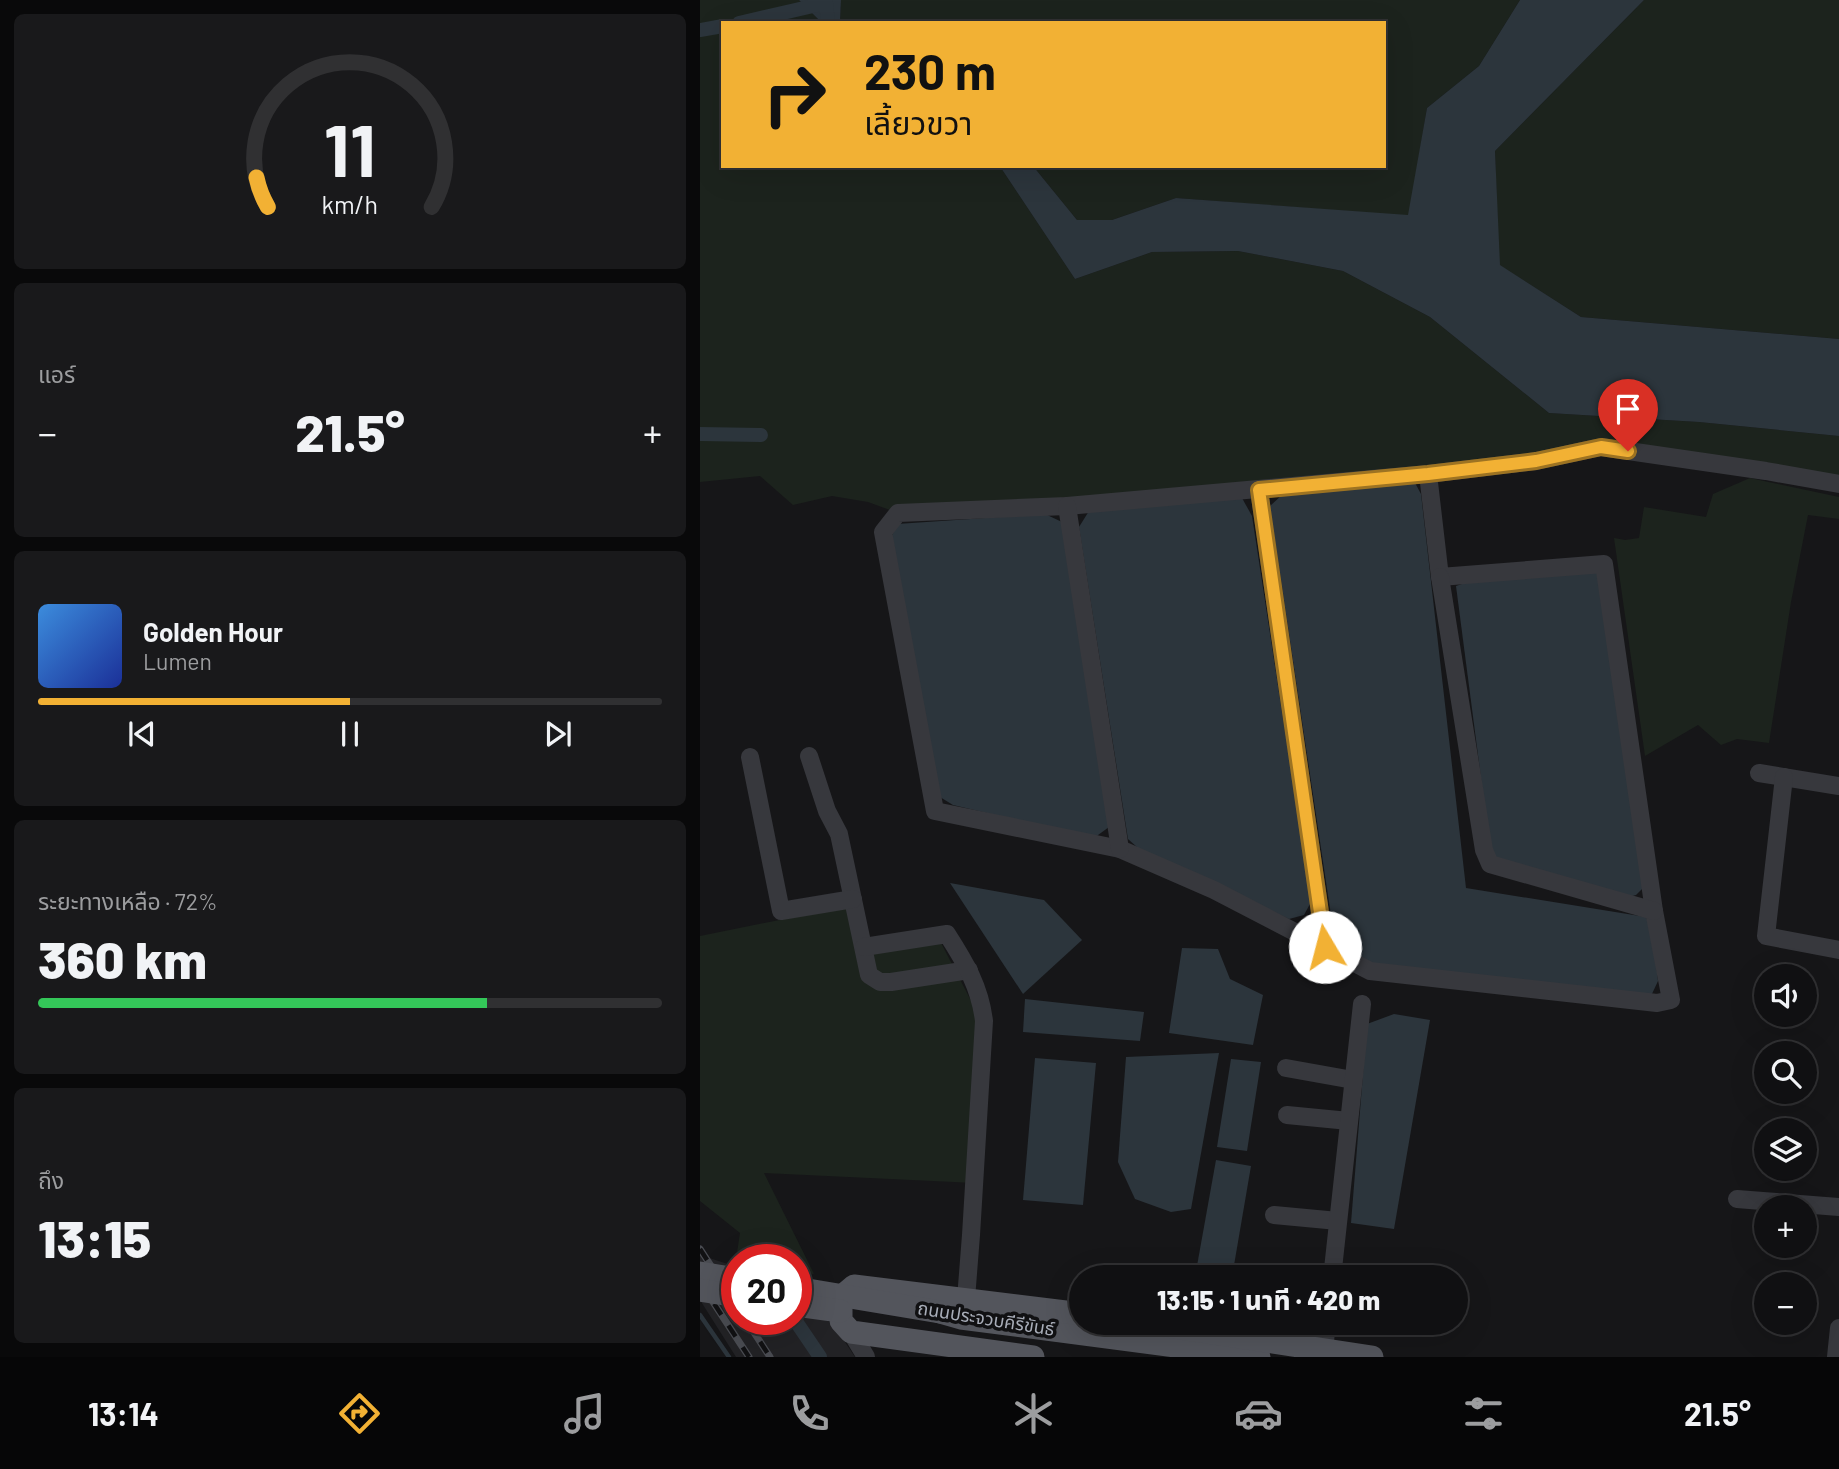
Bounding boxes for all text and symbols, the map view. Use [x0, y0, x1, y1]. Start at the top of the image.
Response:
text: 230 m [864, 41, 996, 100]
icon: right [749, 49, 840, 140]
text: เลี้ยวขวา [864, 103, 972, 141]
text: 11 [324, 105, 376, 193]
text: km/h [322, 189, 378, 219]
text: แอร์ [38, 360, 75, 388]
pin [1598, 379, 1658, 451]
icon: arrive [1609, 390, 1647, 428]
text: 21.5° [295, 400, 405, 462]
text: − [38, 409, 57, 455]
text: + [643, 409, 662, 455]
text: Golden Hour [143, 616, 283, 647]
text: Lumen [143, 647, 212, 675]
icon: previous [123, 715, 161, 753]
icon: pause [331, 715, 369, 753]
icon: next [539, 715, 577, 753]
text: ระยะทางเหลือ · 72% [38, 887, 218, 915]
position arrow [1288, 910, 1362, 984]
text: 360 km [38, 927, 207, 989]
map controls [1754, 964, 1817, 1335]
button: sound [1754, 964, 1817, 1027]
button: search [1754, 1041, 1817, 1104]
button: layers [1754, 1118, 1817, 1181]
text: ถึง [38, 1166, 64, 1194]
button: + [1754, 1195, 1817, 1258]
text: 13:15 [38, 1206, 151, 1268]
speed limit sign: 20 [721, 1244, 812, 1335]
button: − [1754, 1272, 1817, 1335]
text: 13:15 · 1 นาที · 420 m [1157, 1284, 1380, 1315]
street label: ถนนประจวบคีรีขันธ์ [916, 1296, 1057, 1340]
icon: directions [335, 1389, 384, 1438]
icon: music [560, 1389, 609, 1438]
icon: phone [785, 1389, 834, 1438]
icon: climate [1009, 1389, 1058, 1438]
icon: car [1234, 1389, 1283, 1438]
icon: filters [1459, 1389, 1508, 1438]
text: 13:14 [88, 1394, 159, 1432]
text: 21.5° [1684, 1394, 1751, 1432]

